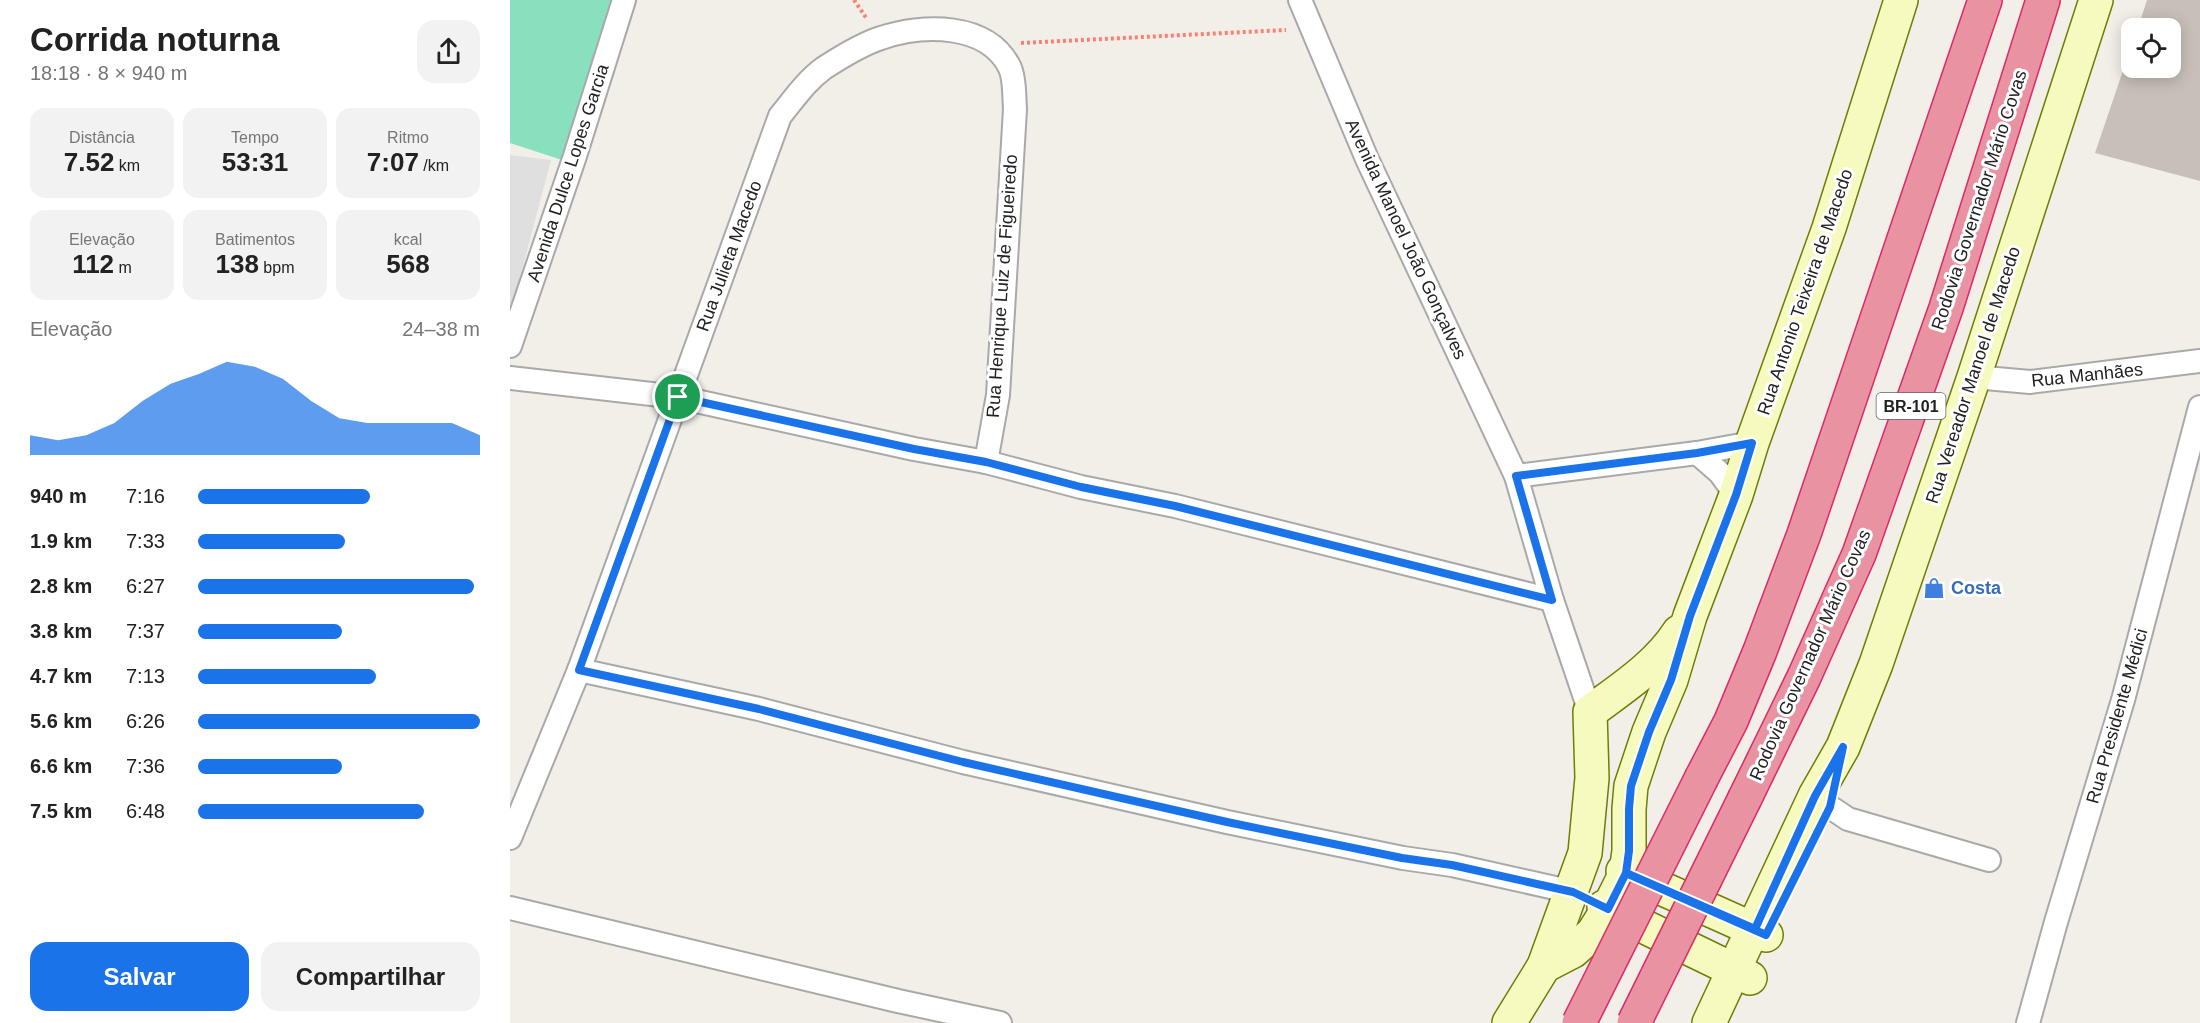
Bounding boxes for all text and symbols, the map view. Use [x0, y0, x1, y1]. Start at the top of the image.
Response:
map controls [2121, 18, 2181, 78]
button: locate [2121, 18, 2181, 78]
button: share [417, 20, 480, 83]
text: Corrida noturna [30, 21, 279, 58]
street label: Avenida Dulce Lopes Garcia [523, 61, 613, 284]
text: 18:18 · 8 × 940 m [30, 62, 187, 84]
street label: Rodovia Governador Mário Covas [1927, 67, 2031, 333]
street label: Avenida Manoel João Gonçalves [1341, 116, 1471, 362]
text: Distância [69, 129, 135, 146]
text: Tempo [231, 129, 279, 146]
text: Ritmo [387, 129, 429, 146]
text: 7.52 [64, 147, 114, 177]
text: 53:31 [222, 147, 288, 177]
text: 7:07 [367, 147, 419, 177]
street label: Rua Henrique Luiz de Figueiredo [983, 154, 1021, 418]
text: km [114, 157, 140, 174]
text: /km [419, 157, 449, 174]
street label: Rua Antonio Teixeira de Macedo [1753, 166, 1857, 418]
street label: Rua Julieta Macedo [692, 178, 766, 334]
text: Elevação [69, 231, 135, 248]
text: Batimentos [215, 231, 295, 248]
text: kcal [394, 231, 422, 248]
street label: Rua Vereador Manoel de Macedo [1922, 244, 2024, 506]
text: 112 [72, 249, 114, 279]
text: 138 [216, 249, 259, 279]
text: 568 [386, 249, 430, 279]
text: m [114, 259, 132, 276]
text: bpm [259, 259, 294, 276]
text: Elevação [30, 318, 112, 340]
text: 24–38 m [402, 318, 480, 340]
street label: Rua Manhães [2030, 359, 2144, 391]
pin [652, 371, 703, 422]
icon: arrive [661, 380, 694, 413]
road number: BR-101 [1876, 393, 1946, 419]
text: 940 m [30, 485, 87, 507]
text: 7:16 [126, 485, 165, 507]
street label: Rodovia Governador Mário Covas [1746, 527, 1874, 783]
text: 1.9 km [30, 530, 92, 552]
text: 7:33 [126, 530, 165, 552]
text: 2.8 km [30, 575, 92, 597]
text: 6:27 [126, 575, 165, 597]
shop icon: Costa [1922, 576, 1946, 600]
place label: Costa [1951, 578, 2002, 598]
text: 3.8 km [30, 620, 92, 642]
text: 7:37 [126, 620, 165, 642]
street label: Rua Presidente Médici [2082, 626, 2152, 806]
text: 4.7 km [30, 665, 92, 687]
text: 7:13 [126, 665, 165, 687]
text: 5.6 km [30, 710, 92, 732]
text: 6:26 [126, 710, 165, 732]
text: 6.6 km [30, 755, 92, 777]
text: 7:36 [126, 755, 165, 777]
text: 7.5 km [30, 800, 92, 822]
text: 6:48 [126, 800, 165, 822]
button: Salvar [30, 942, 249, 1011]
button: Compartilhar [261, 942, 480, 1011]

